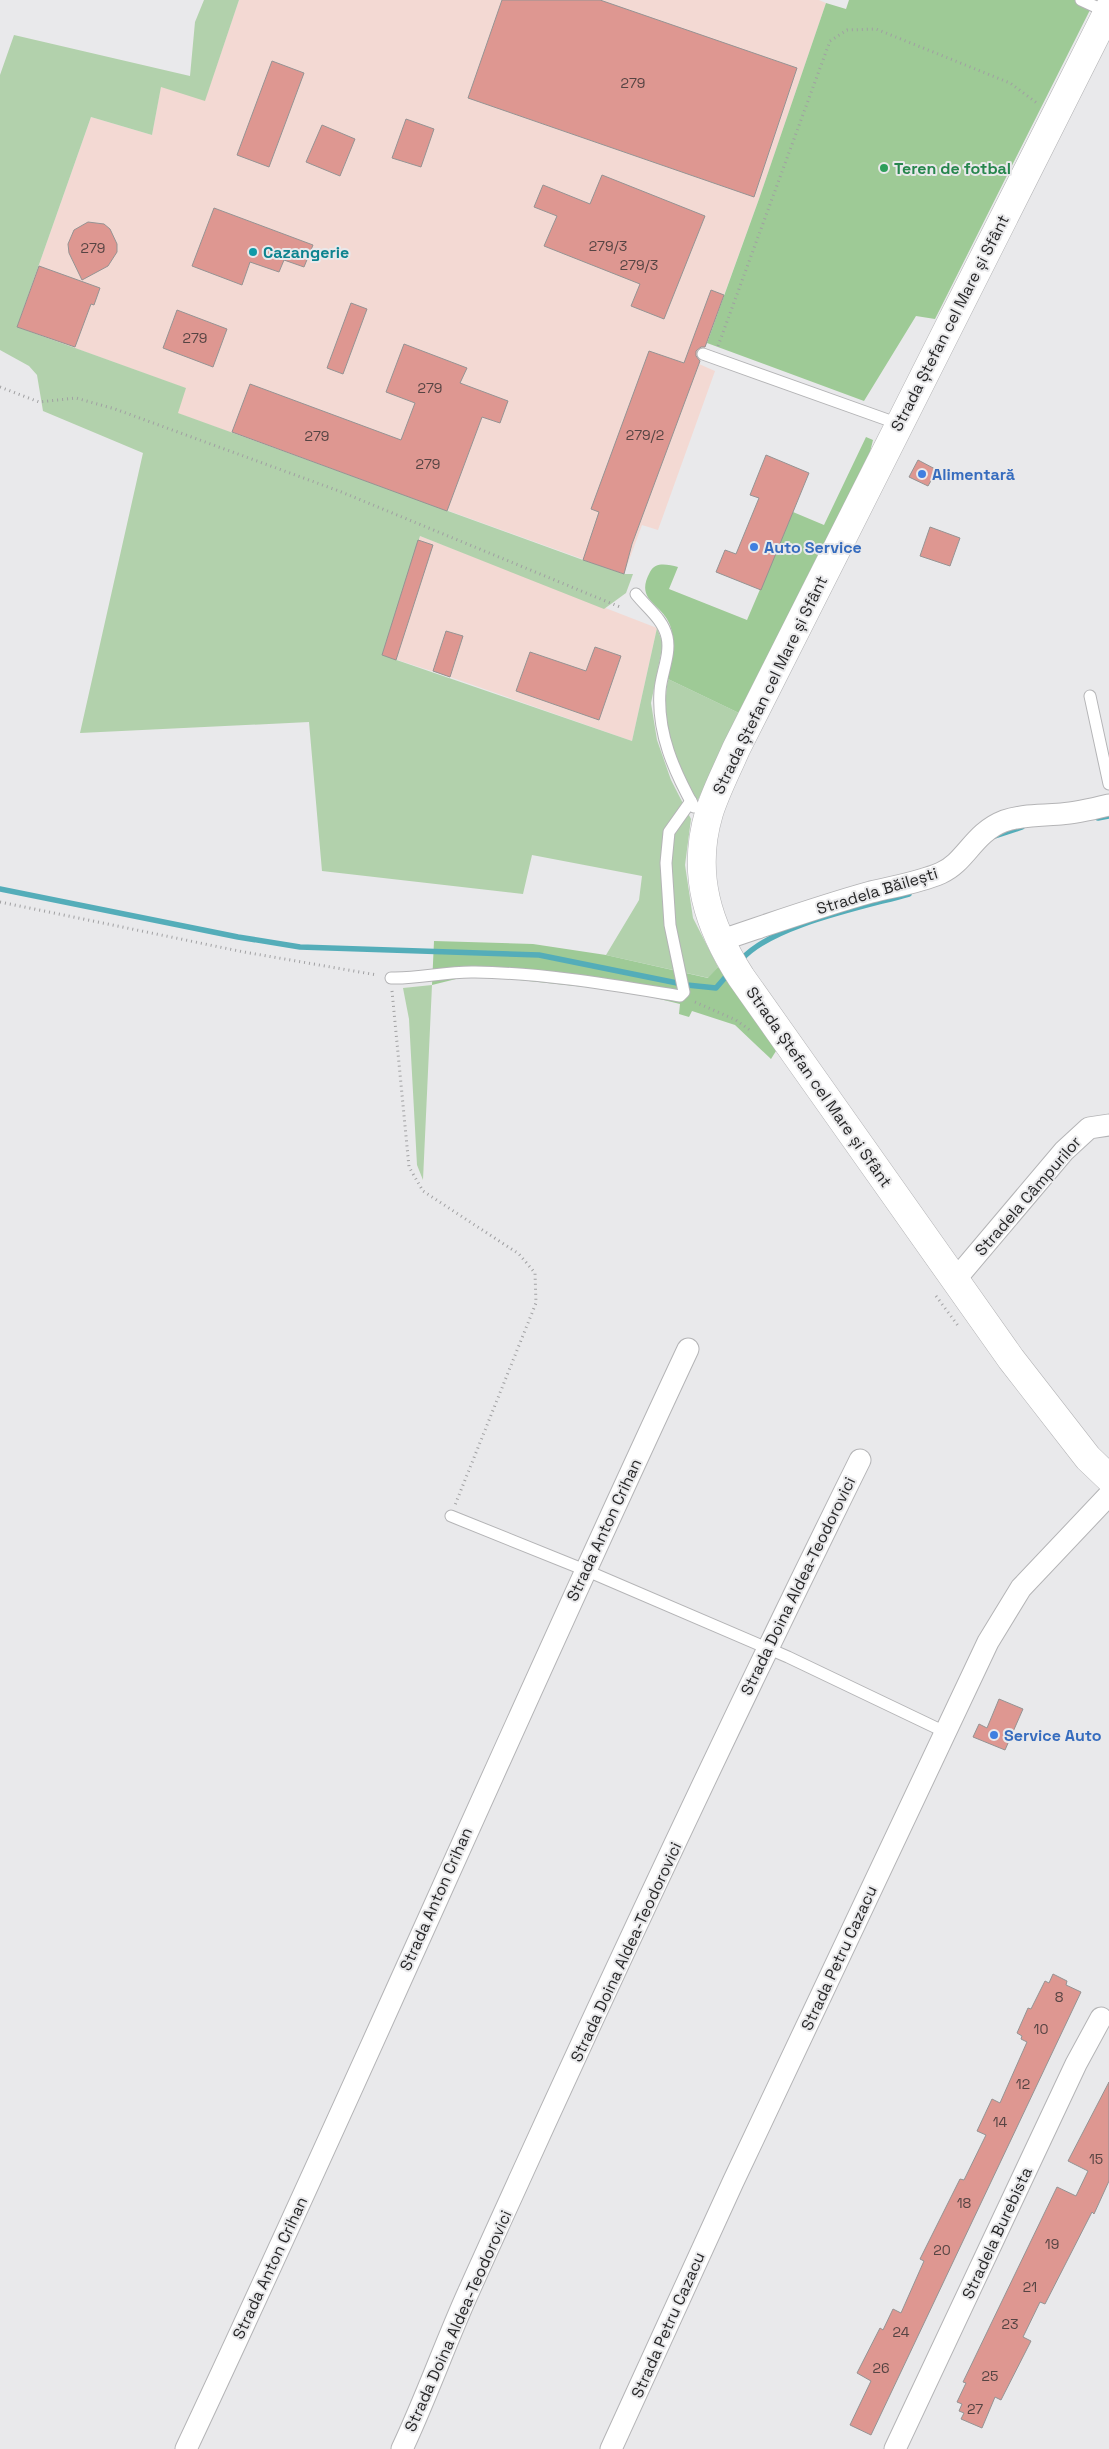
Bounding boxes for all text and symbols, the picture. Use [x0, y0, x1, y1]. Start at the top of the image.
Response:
house number: 279 [621, 74, 645, 92]
place label: Teren de fotbal [894, 158, 1011, 179]
marker: Teren de fotbal [878, 162, 890, 174]
street label: Strada Ștefan cel Mare și Sfânt [886, 211, 1014, 435]
house number: 279/3 [589, 237, 627, 255]
house number: 279 [81, 239, 105, 257]
place label: Cazangerie [263, 242, 349, 263]
marker: Cazangerie [247, 246, 259, 258]
house number: 279/3 [620, 256, 658, 274]
house number: 279 [183, 329, 207, 347]
house number: 279 [418, 379, 442, 397]
house number: 279/2 [626, 426, 664, 444]
house number: 279 [305, 427, 329, 445]
house number: 279 [416, 455, 440, 473]
place label: Alimentară [932, 464, 1015, 485]
marker: Alimentară [916, 468, 928, 480]
place label: Auto Service [764, 537, 862, 558]
marker: Auto Service [748, 541, 760, 553]
street label: Strada Ștefan cel Mare și Sfânt [708, 572, 832, 798]
street label: Stradela Băilești [814, 863, 940, 919]
street label: Strada Ștefan cel Mare și Sfânt [741, 983, 897, 1191]
street label: Stradela Câmpurilor [970, 1132, 1086, 1260]
street label: Strada Anton Crihan [562, 1455, 646, 1605]
street label: Strada Doina Aldea-Teodorovici [736, 1473, 860, 1699]
place label: Service Auto [1004, 1725, 1102, 1746]
marker: Service Auto [988, 1729, 1000, 1741]
street label: Strada Anton Crihan [395, 1824, 477, 1974]
street label: Strada Doina Aldea-Teodorovici [566, 1839, 686, 2065]
street label: Strada Petru Cazacu [796, 1882, 882, 2034]
house number: 8 [1055, 1988, 1064, 2006]
house number: 10 [1034, 2020, 1048, 2038]
house number: 12 [1016, 2075, 1030, 2093]
house number: 14 [993, 2113, 1008, 2131]
house number: 15 [1089, 2150, 1103, 2168]
street label: Stradela Burebista [957, 2164, 1037, 2302]
street label: Strada Anton Crihan [228, 2193, 312, 2343]
house number: 18 [957, 2194, 972, 2212]
street label: Strada Doina Aldea-Teodorovici [400, 2207, 516, 2435]
house number: 19 [1045, 2235, 1059, 2253]
house number: 20 [933, 2241, 951, 2259]
street label: Strada Petru Cazacu [626, 2249, 710, 2401]
house number: 21 [1023, 2278, 1037, 2296]
house number: 23 [1002, 2315, 1018, 2333]
house number: 24 [893, 2323, 910, 2341]
house number: 26 [872, 2359, 890, 2377]
house number: 25 [982, 2367, 998, 2385]
house number: 27 [967, 2400, 983, 2418]

